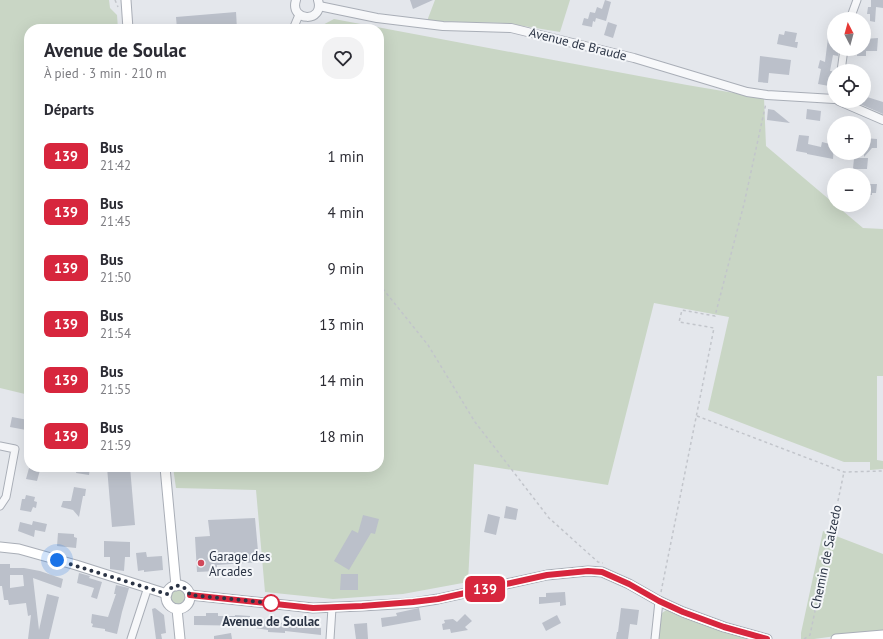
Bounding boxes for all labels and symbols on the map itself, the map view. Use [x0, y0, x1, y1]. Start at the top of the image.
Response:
north arrow [827, 12, 871, 56]
street label: Avenue de Braude [527, 24, 629, 64]
street label: Chemin de Salzedo [807, 503, 845, 611]
place label: Garage des Arcades [209, 548, 270, 580]
your location [47, 550, 67, 570]
marker: Garage des Arcades [196, 558, 206, 568]
line badge: 139 [462, 576, 508, 602]
marker: Avenue de Soulac [262, 594, 280, 612]
place label: Avenue de Soulac [222, 613, 320, 630]

